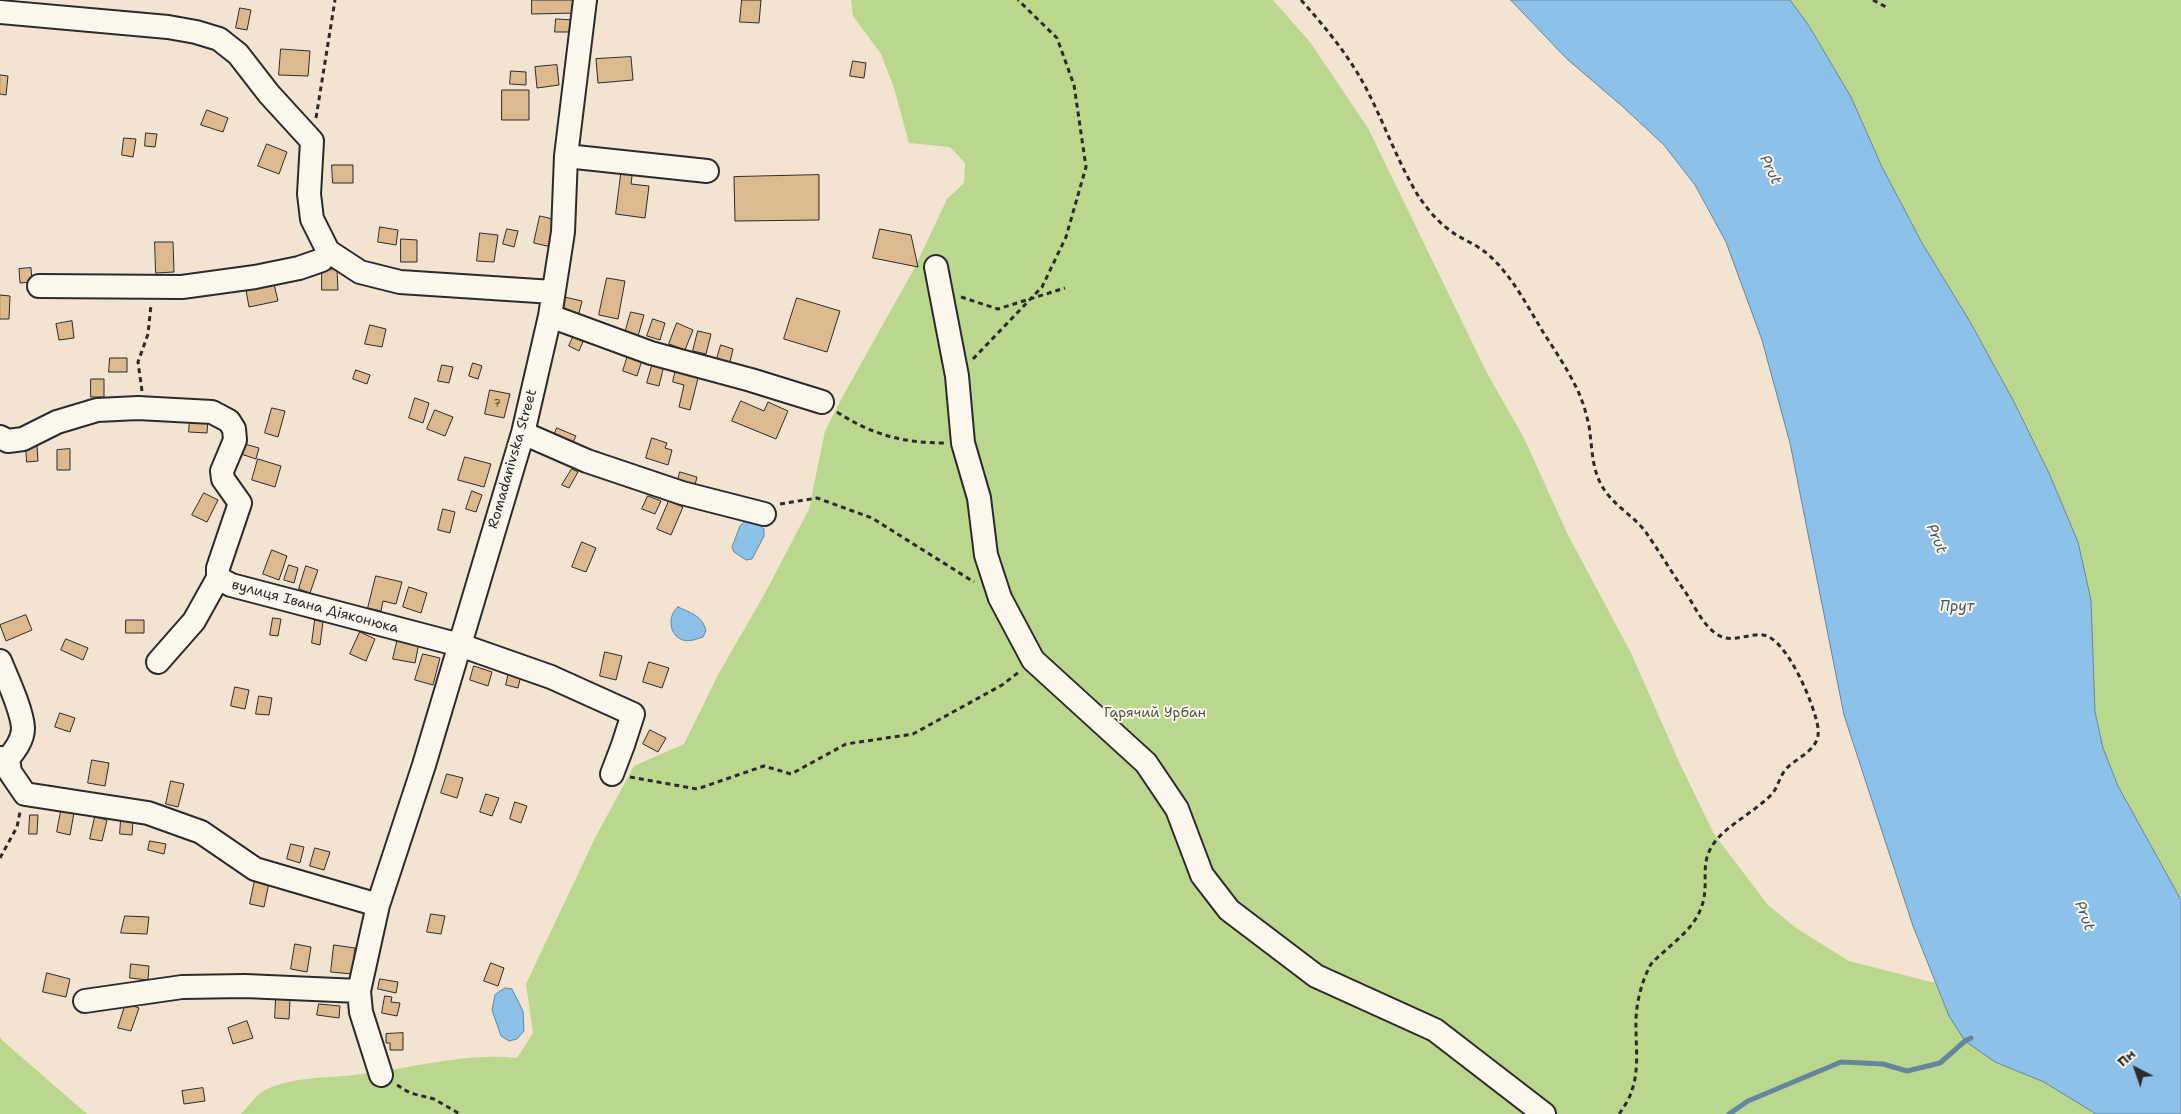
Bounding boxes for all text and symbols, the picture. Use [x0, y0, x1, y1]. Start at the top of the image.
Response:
water label: Prut [1755, 152, 1785, 188]
street label: Romadanivska Street [485, 387, 541, 531]
house number: 7 [493, 397, 501, 411]
water label: Prut [1922, 521, 1950, 557]
street label: вулиця Івана Діяконюка [230, 577, 400, 637]
water label: Прут [1940, 598, 1974, 616]
park label: Гарячий Урбан [1104, 705, 1206, 721]
water label: Prut [2070, 899, 2098, 933]
north arrow [2111, 1044, 2161, 1094]
text: Пн [2113, 1045, 2139, 1071]

